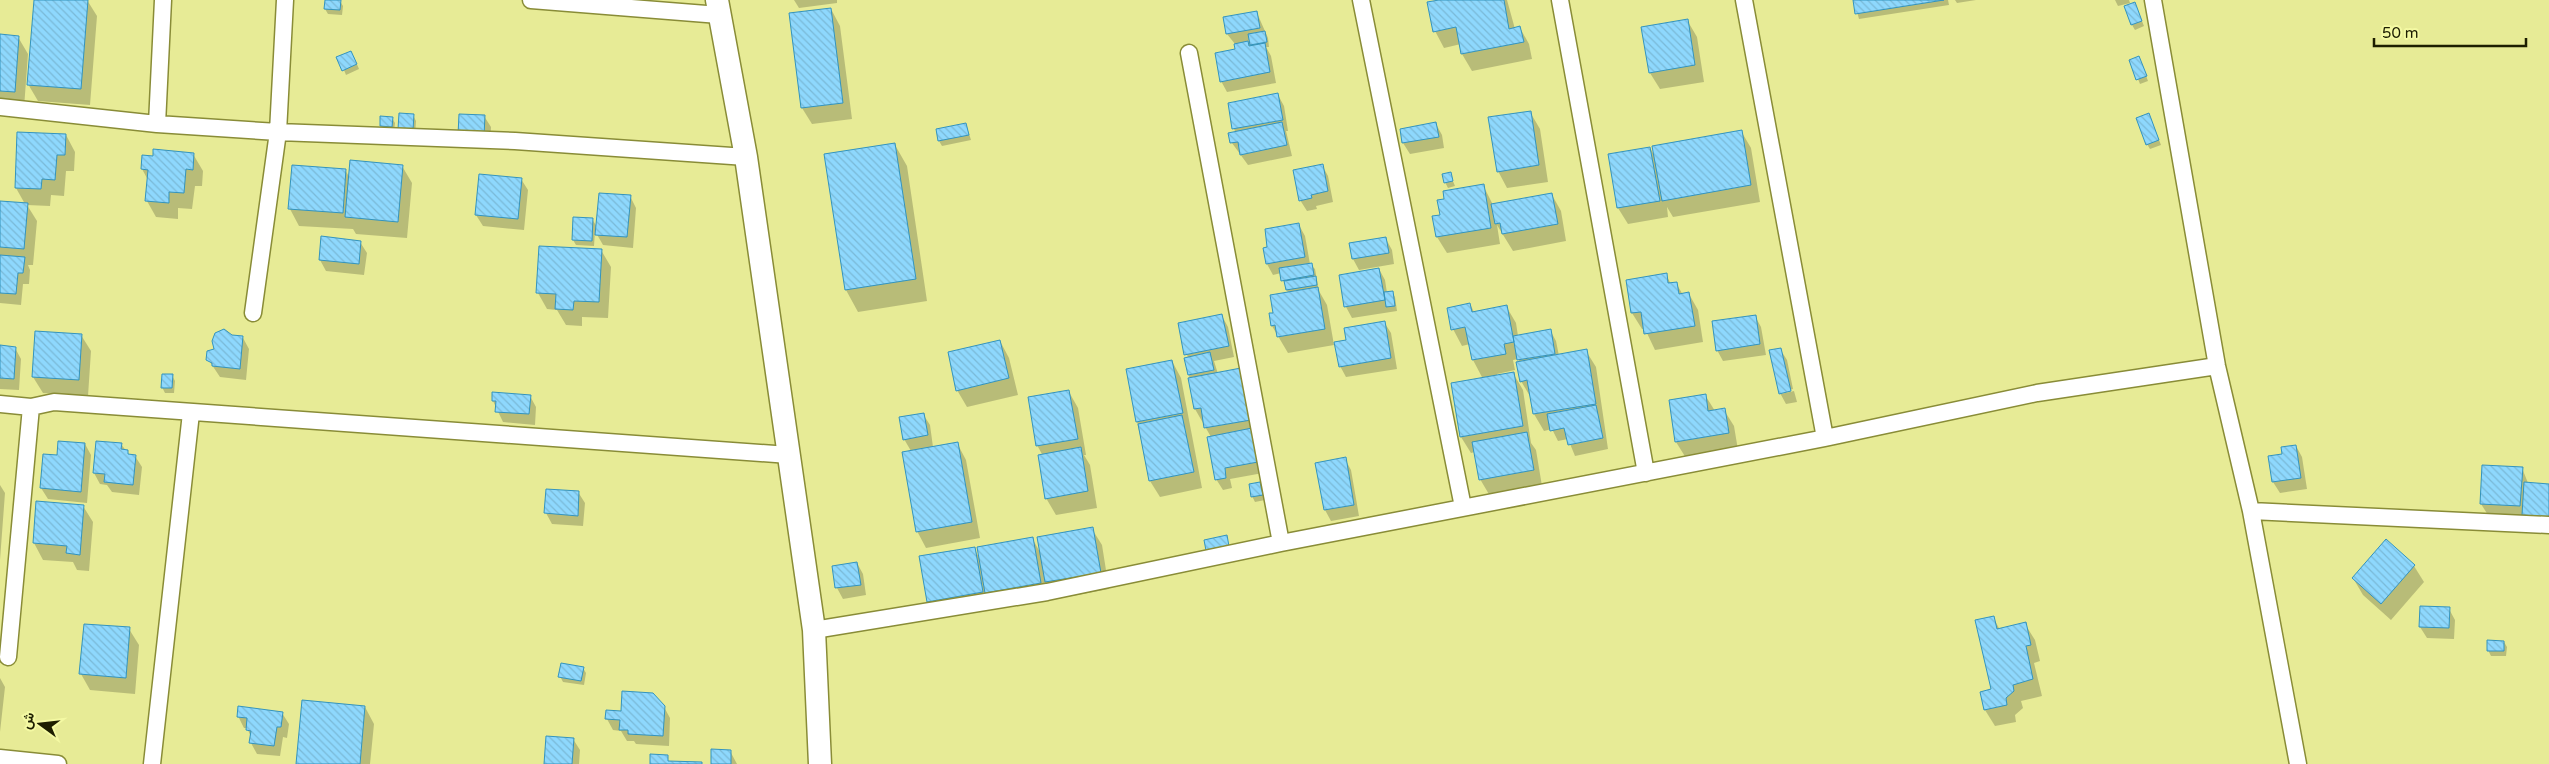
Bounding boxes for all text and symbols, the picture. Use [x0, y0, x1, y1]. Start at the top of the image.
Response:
scale bar [2374, 15, 2526, 47]
text: 50 m [2382, 24, 2419, 42]
north arrow [15, 699, 65, 749]
text: ش [18, 710, 38, 731]

